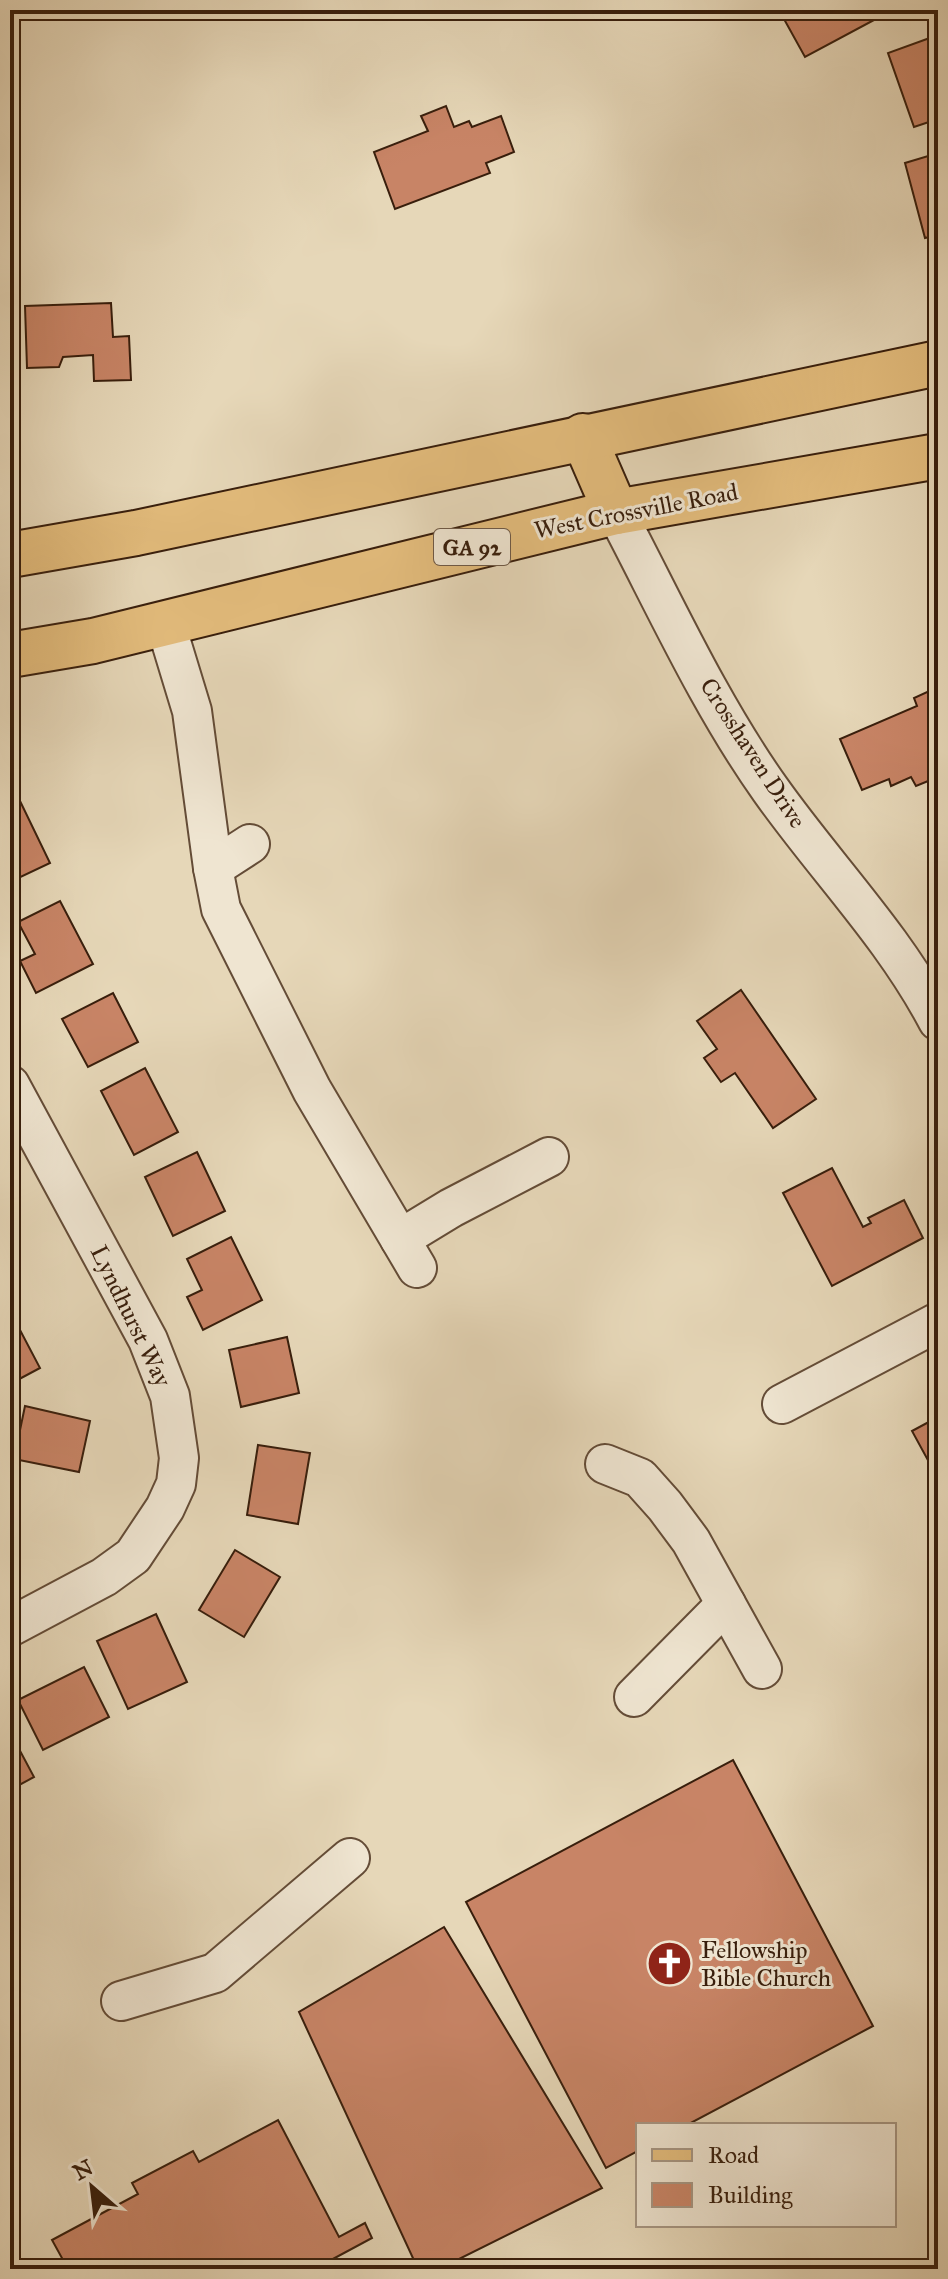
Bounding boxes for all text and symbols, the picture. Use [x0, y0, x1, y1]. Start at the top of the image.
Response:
street label: West Crossville Road [532, 477, 740, 545]
road number: GA 92 [434, 529, 510, 565]
street label: Crosshaven Drive [693, 672, 813, 834]
street label: Lyndhurst Way [84, 1240, 179, 1392]
place label: Fellowship Bible Church [701, 1935, 831, 1993]
church icon: Fellowship Bible Church [646, 1940, 694, 1988]
legend [636, 2123, 896, 2227]
text: Road [708, 2140, 759, 2170]
north arrow [52, 2147, 132, 2227]
text: N [68, 2153, 98, 2186]
text: Building [708, 2180, 793, 2210]

